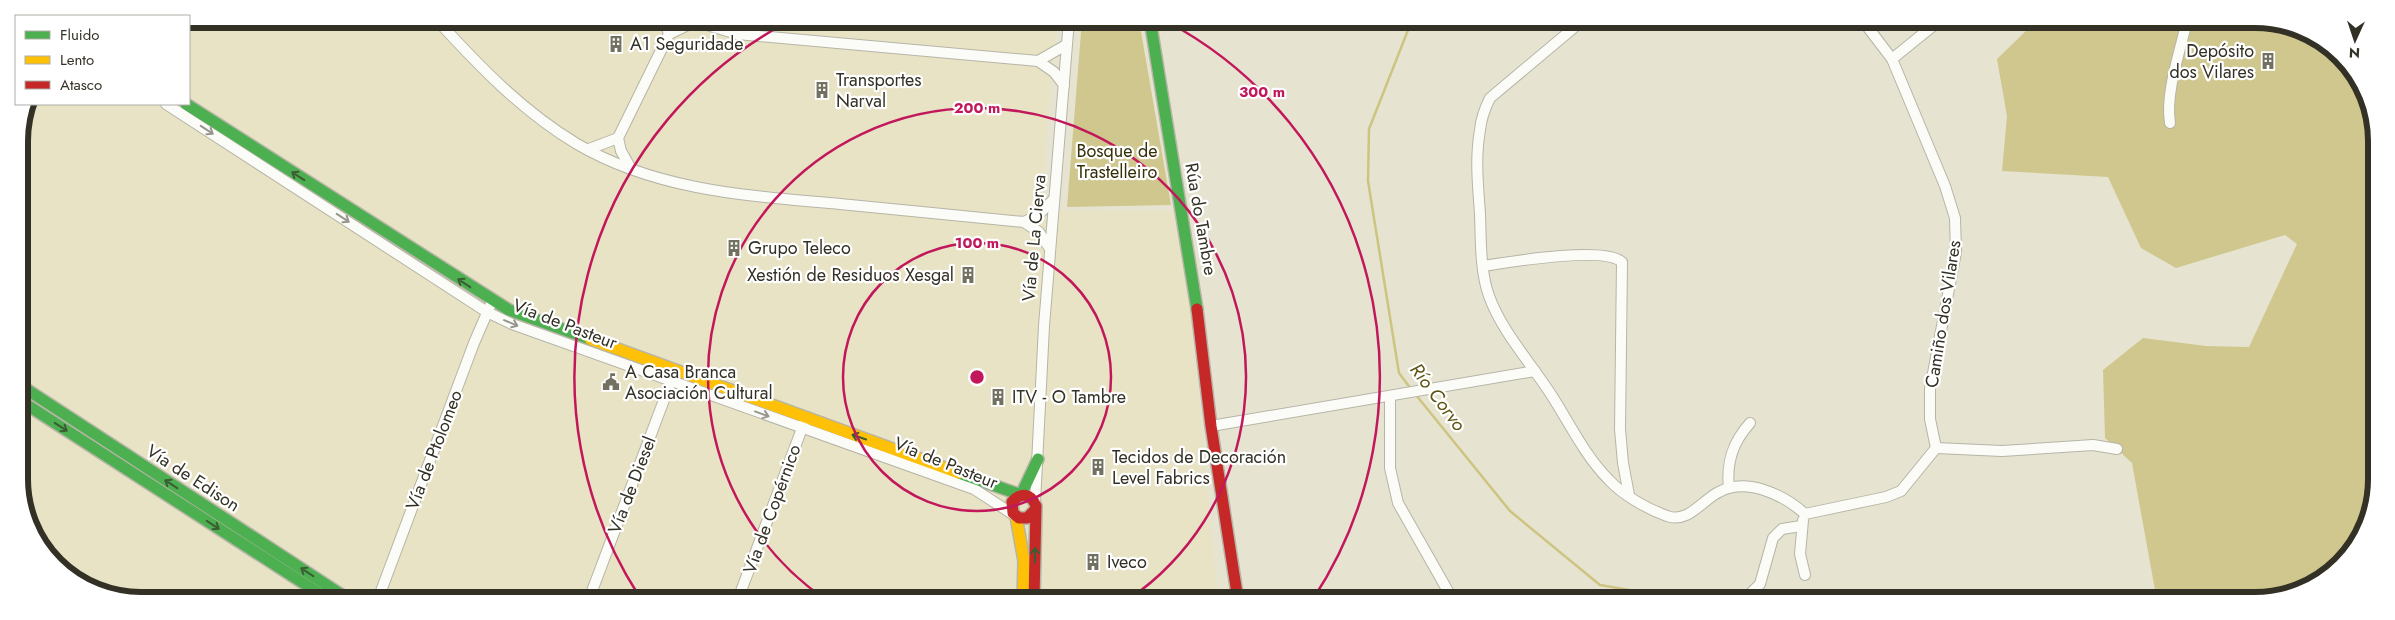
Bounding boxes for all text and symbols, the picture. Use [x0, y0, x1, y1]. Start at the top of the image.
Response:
legend [15, 15, 190, 105]
north arrow [2330, 15, 2380, 65]
text: Fluido [60, 24, 99, 46]
place label: A1 Seguridade [630, 31, 744, 57]
building icon: A1 Seguridade [606, 34, 626, 54]
place label: Depósito dos Vilares [2169, 38, 2254, 85]
text: N [2348, 43, 2360, 63]
text: Lento [60, 49, 94, 71]
building icon: Depósito dos Vilares [2258, 51, 2278, 71]
place label: Transportes Narval [836, 67, 922, 114]
text: Atasco [60, 74, 102, 96]
building icon: Transportes Narval [812, 80, 832, 100]
text: 300 m [1239, 81, 1285, 103]
text: 200 m [954, 97, 1000, 119]
one-way arrow [199, 125, 213, 135]
park label: Bosque de Trastelleiro [1076, 138, 1158, 185]
street label: Rúa do Tambre [1178, 161, 1224, 277]
one-way arrow [292, 171, 306, 181]
street label: Vía de La Cierva [1016, 173, 1052, 303]
one-way arrow [336, 214, 350, 224]
text: 100 m [955, 232, 999, 254]
place label: Grupo Teleco [748, 235, 851, 261]
building icon: Grupo Teleco [724, 238, 744, 258]
street label: Camiño dos Vilares [1919, 238, 1967, 390]
place label: Xestión de Residuos Xesgal [747, 262, 954, 288]
building icon: Xestión de Residuos Xesgal [958, 265, 978, 285]
one-way arrow [458, 278, 472, 288]
street label: Vía de Pasteur [509, 292, 622, 356]
one-way arrow [503, 318, 518, 328]
water label: Río Corvo [1404, 358, 1472, 436]
place label: A Casa Branca Asociación Cultural [625, 359, 773, 406]
centre of rings [968, 368, 986, 386]
public building icon: A Casa Branca Asociación Cultural [601, 372, 621, 392]
place label: ITV - O Tambre [1012, 384, 1126, 410]
street label: Vía de Ptolomeo [399, 386, 469, 514]
building icon: ITV - O Tambre [988, 387, 1008, 407]
one-way arrow [754, 410, 769, 419]
one-way arrow [54, 422, 68, 432]
street label: Vía de Pasteur [890, 430, 1003, 496]
one-way arrow [852, 432, 868, 441]
street label: Vía de Diesel [602, 433, 662, 537]
street label: Vía de Edison [141, 438, 245, 518]
street label: Vía de Copérnico [737, 441, 808, 577]
place label: Tecidos de Decoración Level Fabrics [1112, 444, 1286, 491]
building icon: Tecidos de Decoración Level Fabrics [1088, 457, 1108, 477]
one-way arrow [164, 479, 178, 489]
one-way arrow [205, 520, 219, 530]
one-way arrow [1030, 547, 1040, 564]
place label: Iveco [1107, 549, 1147, 575]
building icon: Iveco [1083, 552, 1103, 572]
one-way arrow [300, 567, 314, 578]

